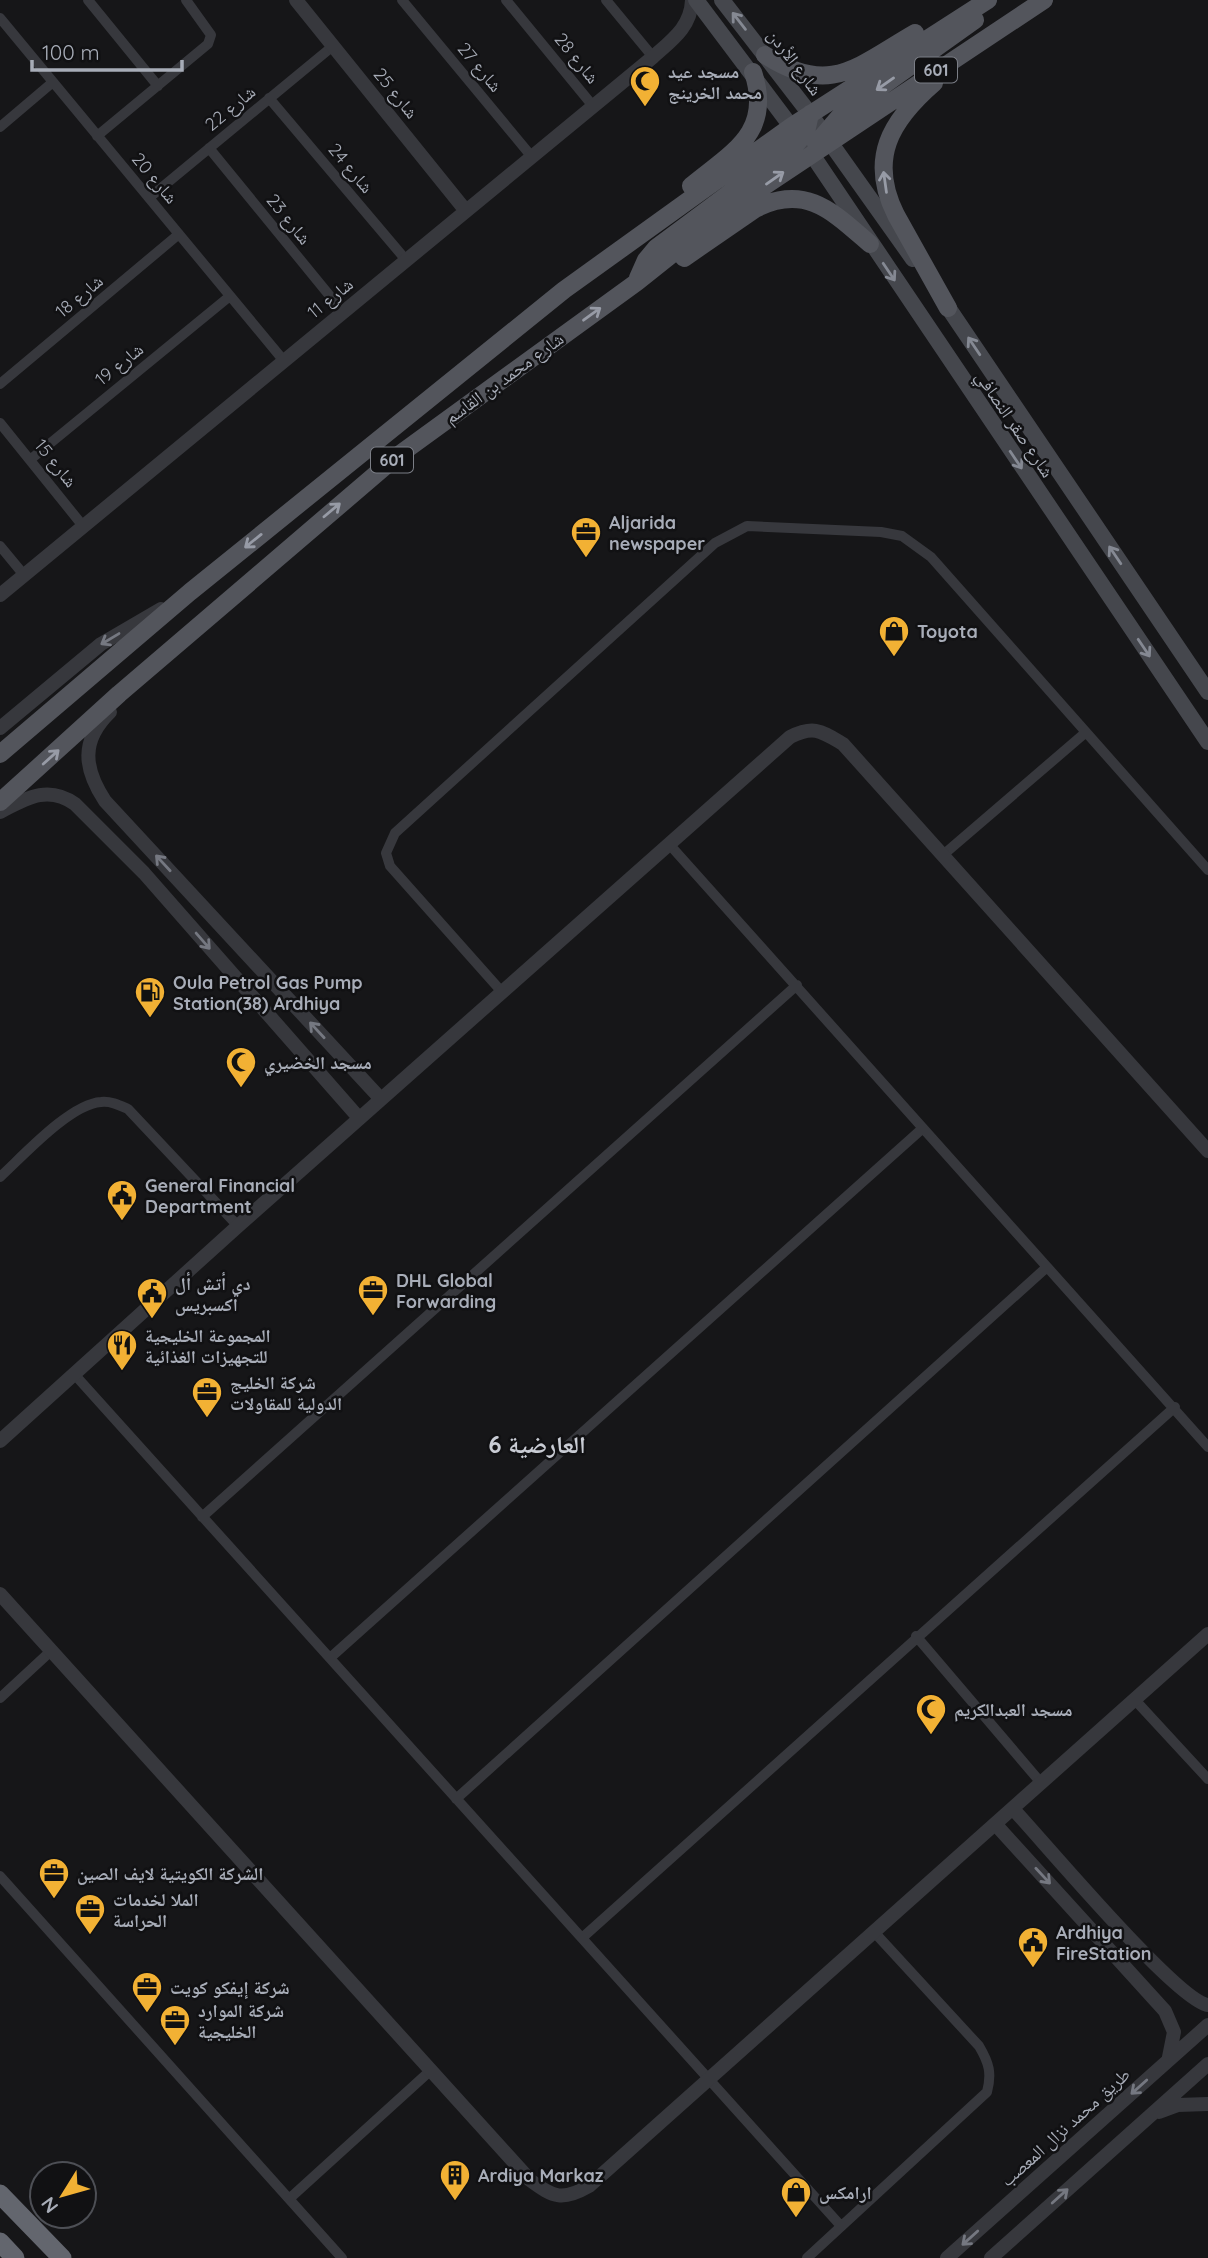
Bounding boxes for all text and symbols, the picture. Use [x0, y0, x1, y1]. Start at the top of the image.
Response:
one-way arrow [732, 12, 747, 31]
street label: شارع الأردن [762, 24, 828, 100]
scale bar [32, 28, 182, 72]
street label: شارع 28 [550, 28, 604, 88]
street label: شارع 27 [453, 37, 507, 97]
text: 100 m [42, 39, 100, 65]
road number: 601 [915, 58, 957, 82]
place label: مسجد عيد محمد الخرينج [668, 60, 762, 105]
street label: شارع 25 [369, 63, 423, 123]
mosque icon: مسجد عيد محمد الخرينج [628, 64, 662, 108]
one-way arrow [876, 77, 895, 91]
street label: شارع 22 [200, 80, 260, 136]
street label: شارع 24 [323, 138, 379, 198]
street label: شارع 20 [127, 148, 183, 208]
one-way arrow [764, 171, 784, 185]
one-way arrow [878, 171, 891, 194]
street label: شارع 23 [262, 189, 316, 249]
one-way arrow [882, 262, 896, 281]
street label: شارع 18 [50, 269, 108, 323]
street label: شارع 11 [302, 273, 358, 323]
one-way arrow [582, 307, 601, 321]
street label: شارع محمد بن القاسم [440, 327, 569, 430]
street label: شارع 19 [90, 337, 148, 391]
one-way arrow [967, 337, 981, 356]
street label: شارع صقر النصافي [968, 366, 1059, 484]
street label: شارع 15 [30, 434, 82, 492]
road number: 601 [371, 447, 413, 472]
one-way arrow [1009, 450, 1023, 469]
one-way arrow [323, 502, 341, 518]
place label: Aljarida newspaper [609, 511, 705, 555]
office icon: Aljarida newspaper [569, 515, 603, 559]
one-way arrow [244, 533, 262, 549]
one-way arrow [1108, 545, 1122, 565]
shop icon: Toyota [877, 614, 911, 658]
place label: Toyota [917, 620, 978, 643]
one-way arrow [100, 633, 120, 647]
one-way arrow [1137, 638, 1151, 657]
one-way arrow [42, 748, 59, 765]
one-way arrow [155, 854, 171, 872]
one-way arrow [195, 932, 211, 950]
place label: Oula Petrol Gas Pump Station(38) Ardhiya [173, 971, 363, 1015]
fuel station icon: Oula Petrol Gas Pump Station(38) Ardhiya [133, 975, 167, 1019]
one-way arrow [309, 1022, 326, 1039]
mosque icon: مسجد الخضيري [224, 1045, 258, 1089]
place label: مسجد الخضيري [264, 1051, 372, 1077]
place label: General Financial Department [145, 1174, 295, 1218]
public building icon: General Financial Department [105, 1178, 139, 1222]
place label: DHL Global Forwarding [396, 1269, 496, 1313]
place label: دي أتش أل اكسبريس [175, 1272, 251, 1316]
office icon: DHL Global Forwarding [356, 1273, 390, 1317]
public building icon: دي أتش أل اكسبريس [135, 1276, 169, 1320]
place label: المجموعة الخليجية للتجهيزات الغذائية [145, 1324, 271, 1368]
restaurant icon: المجموعة الخليجية للتجهيزات الغذائية [105, 1328, 139, 1372]
place label: شركة الخليج الدولية للمقاولات [230, 1371, 342, 1415]
office icon: شركة الخليج الدولية للمقاولات [190, 1375, 224, 1419]
district label: العارضية 6 [488, 1429, 586, 1459]
mosque icon: مسجد العبدالكريم [914, 1692, 948, 1736]
place label: مسجد العبدالكريم [954, 1698, 1072, 1722]
office icon: الشركة الكويتية لايف الصين [37, 1856, 71, 1900]
place label: الشركة الكويتية لايف الصين [77, 1862, 263, 1885]
one-way arrow [1035, 1867, 1052, 1884]
place label: الملا لخدمات الحراسة [113, 1888, 199, 1932]
office icon: الملا لخدمات الحراسة [73, 1892, 107, 1936]
place label: Ardhiya FireStation [1056, 1921, 1151, 1965]
public building icon: Ardhiya FireStation [1016, 1925, 1050, 1969]
office icon: شركة إيفكو كويت [130, 1970, 164, 2014]
place label: شركة إيفكو كويت [170, 1976, 290, 1999]
place label: شركة الموارد الخليجية [198, 1999, 284, 2043]
office icon: شركة الموارد الخليجية [158, 2003, 192, 2047]
street label: طريق محمد نزال المعصب [995, 2063, 1135, 2191]
one-way arrow [1130, 2079, 1148, 2095]
building icon: Ardiya Markaz [438, 2158, 472, 2202]
north arrow [28, 2160, 98, 2230]
place label: Ardiya Markaz [478, 2164, 604, 2187]
shop icon: ارامكس [779, 2175, 813, 2219]
place label: ارامكس [819, 2181, 872, 2204]
one-way arrow [1051, 2188, 1069, 2204]
text: N [36, 2192, 63, 2218]
one-way arrow [961, 2230, 979, 2246]

